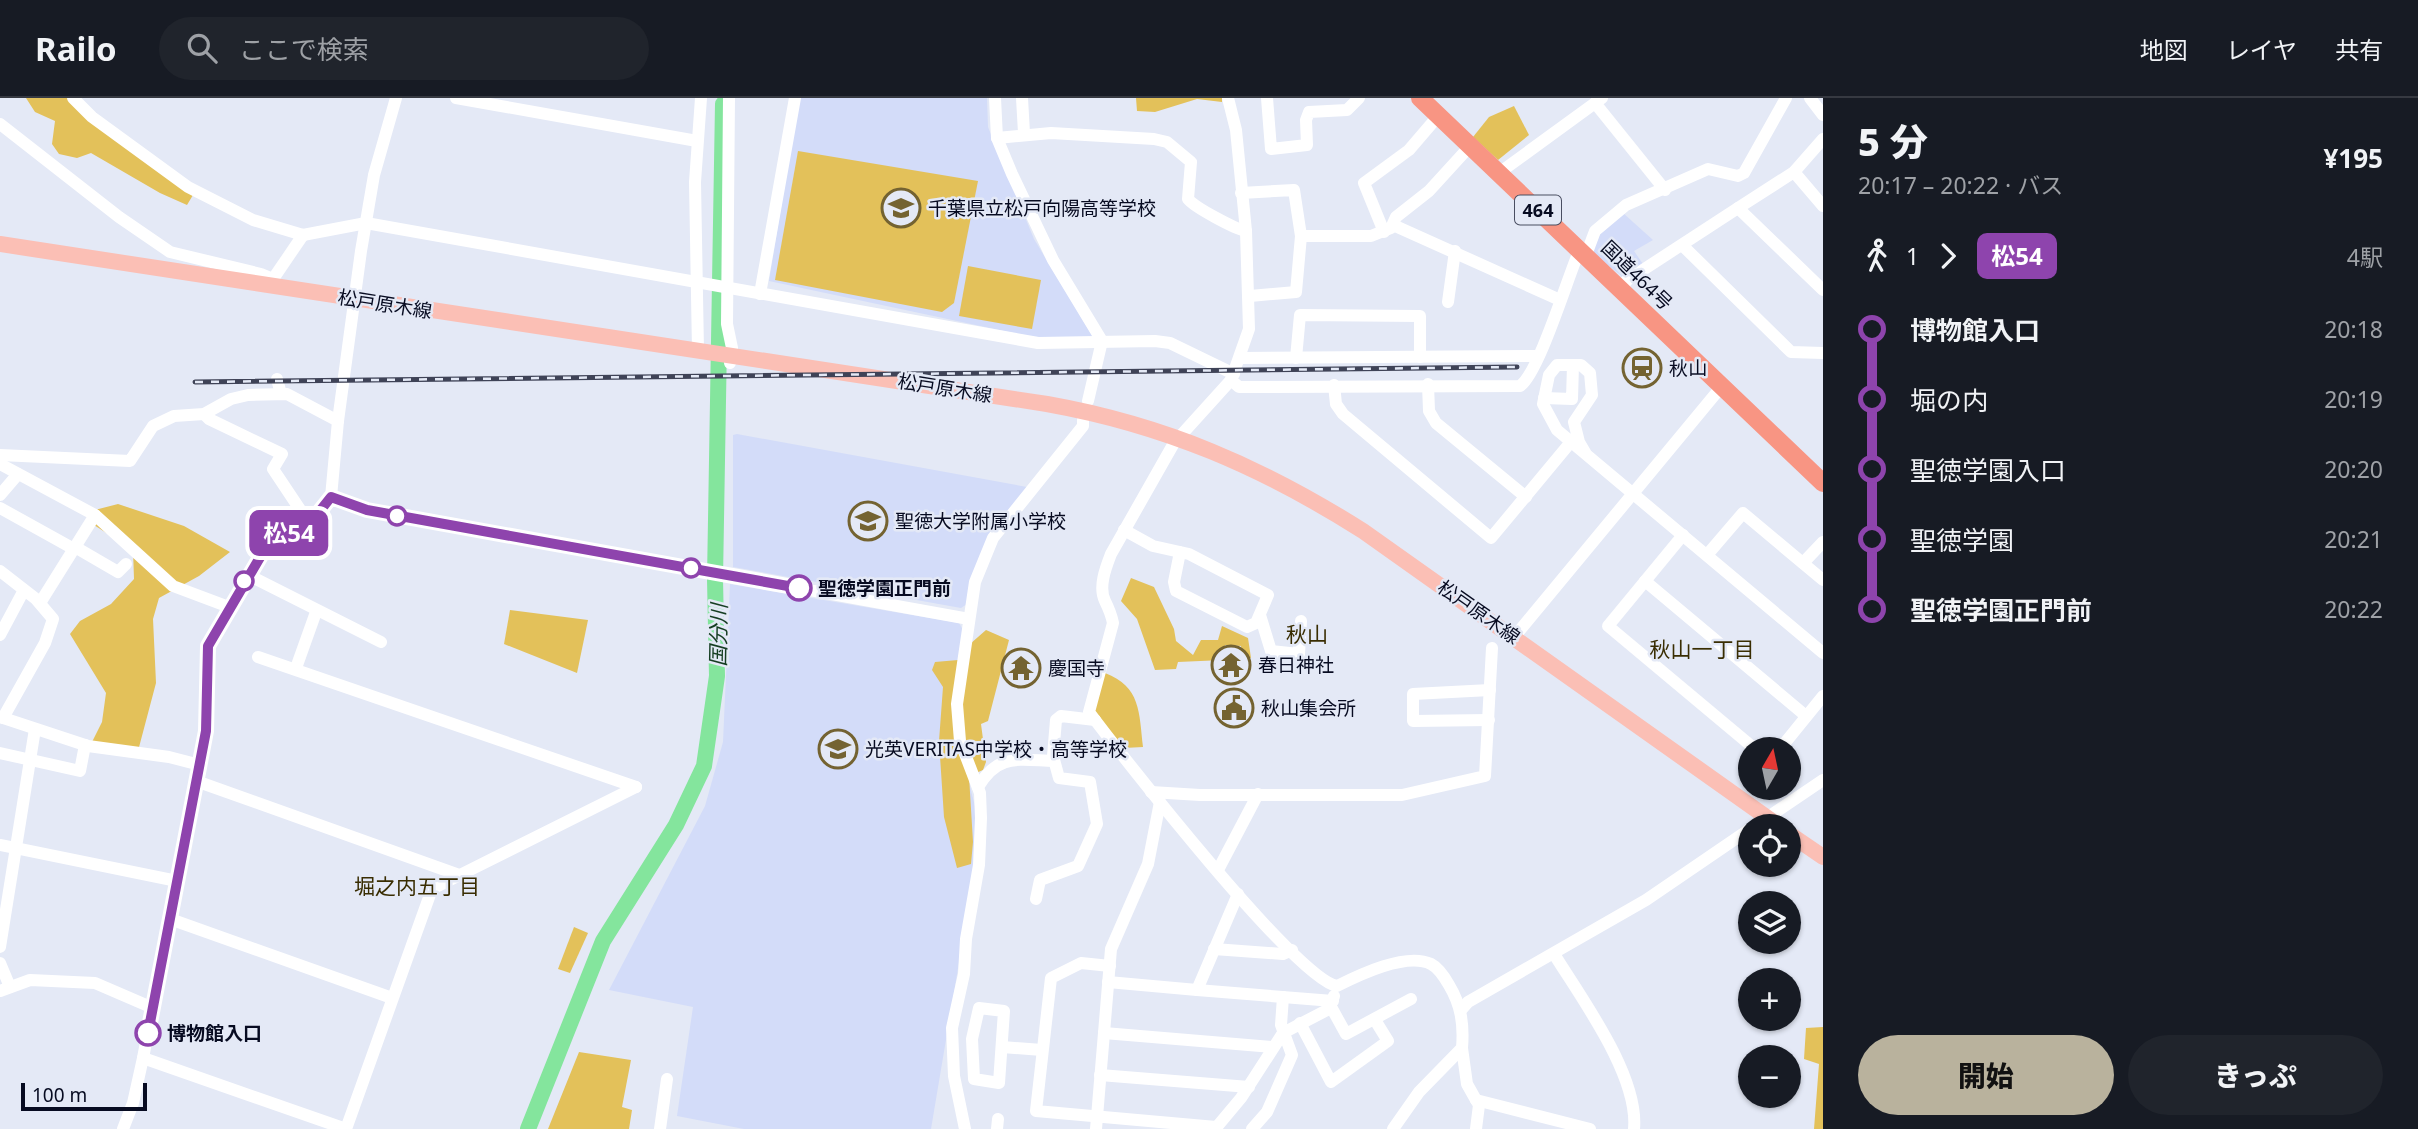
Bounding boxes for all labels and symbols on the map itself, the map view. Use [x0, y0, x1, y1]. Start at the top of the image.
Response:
school or university icon: 千葉県立松戸向陽高等学校 [880, 187, 922, 229]
place label: 千葉県立松戸向陽高等学校 [928, 195, 1156, 221]
road number: 464 [1515, 196, 1561, 225]
street label: 国道464号 [1596, 235, 1678, 315]
street label: 松戸原木線 [336, 284, 434, 324]
station icon: 秋山 [1621, 347, 1663, 389]
place label: 秋山 [1669, 355, 1707, 381]
street label: 松戸原木線 [896, 368, 994, 408]
school or university icon: 聖徳大学附属小学校 [847, 500, 889, 542]
unlabelled marker [387, 506, 407, 526]
place label: 聖徳大学附属小学校 [895, 508, 1066, 534]
line badge: 松54 [249, 510, 329, 556]
unlabelled marker [681, 558, 701, 578]
unlabelled marker [234, 571, 254, 591]
street label: 松戸原木線 [1433, 574, 1525, 650]
marker: 聖徳学園正門前 [786, 575, 812, 601]
place label: 聖徳学園正門前 [818, 575, 951, 601]
water label: 国分川 [703, 601, 733, 667]
district label: 秋山 [1286, 620, 1328, 648]
district label: 秋山一丁目 [1650, 635, 1755, 663]
temple icon: 春日神社 [1210, 644, 1252, 686]
temple icon: 慶国寺 [1000, 647, 1042, 689]
place label: 春日神社 [1258, 652, 1334, 678]
place label: 慶国寺 [1048, 655, 1105, 681]
public building icon: 秋山集会所 [1213, 687, 1255, 729]
place label: 秋山集会所 [1261, 695, 1356, 721]
school or university icon: 光英VERITAS中学校・高等学校 [817, 728, 859, 770]
place label: 光英VERITAS中学校・高等学校 [865, 736, 1127, 762]
north arrow [1738, 737, 1801, 800]
district label: 堀之内五丁目 [354, 872, 480, 900]
marker: 博物館入口 [135, 1020, 161, 1046]
place label: 博物館入口 [167, 1020, 262, 1046]
scale bar [21, 1080, 147, 1112]

